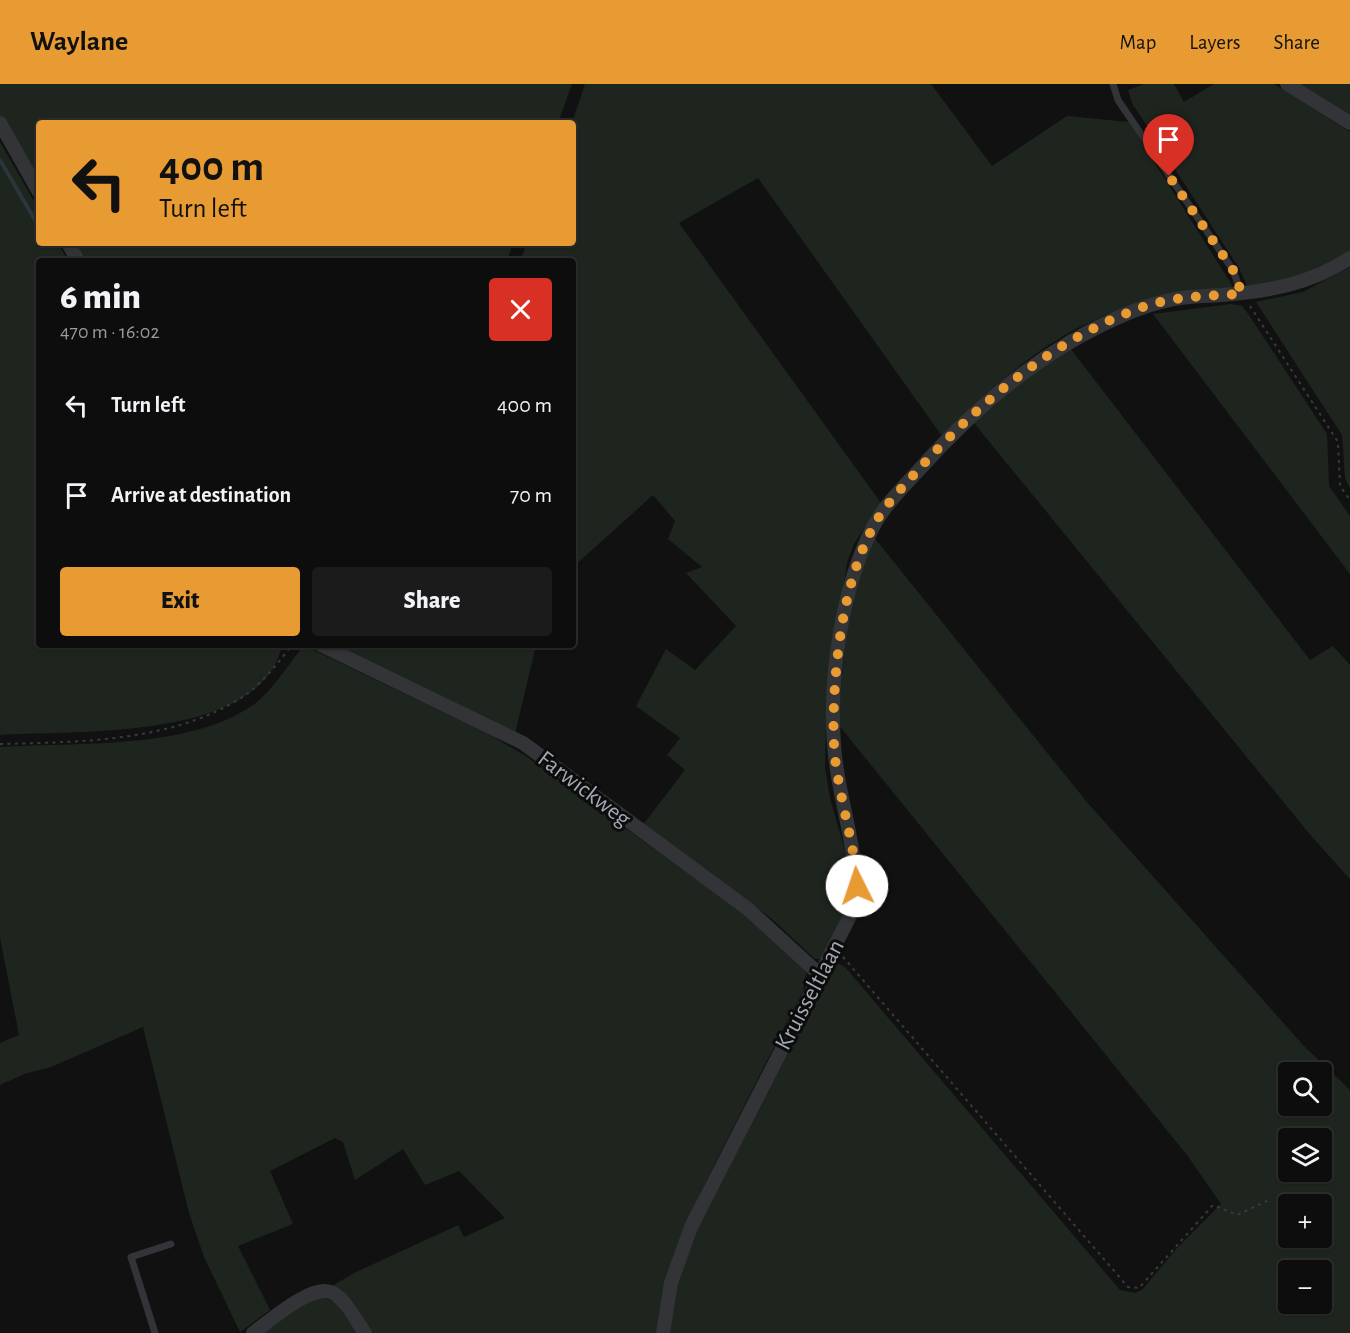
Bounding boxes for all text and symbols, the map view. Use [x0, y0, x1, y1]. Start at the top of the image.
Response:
text: Waylane [30, 28, 128, 56]
text: Map [1120, 32, 1156, 53]
text: Layers [1189, 32, 1240, 53]
text: Share [1273, 32, 1320, 53]
pin [1143, 114, 1194, 176]
icon: arrive [1152, 123, 1185, 156]
icon: left [60, 144, 138, 222]
text: 400 m [159, 146, 264, 188]
text: Turn left [159, 195, 247, 222]
button: close [489, 278, 552, 341]
text: 6 min [60, 279, 141, 315]
text: 470 m · 16:02 [60, 322, 160, 342]
icon: left [60, 389, 93, 422]
text: Turn left [111, 394, 185, 416]
text: 400 m [497, 394, 552, 416]
icon: arrive [60, 479, 93, 512]
text: Arrive at destination [111, 484, 291, 506]
text: 70 m [510, 484, 552, 506]
button: Exit [60, 567, 300, 636]
button: Share [312, 567, 552, 636]
street label: Farwickweg [533, 747, 635, 832]
position arrow [825, 854, 889, 918]
street label: Kruisseltlaan [771, 936, 849, 1054]
map controls [1278, 1062, 1332, 1314]
button: search [1278, 1062, 1332, 1116]
button: layers [1278, 1128, 1332, 1182]
button: + [1278, 1194, 1332, 1248]
button: − [1278, 1260, 1332, 1314]

